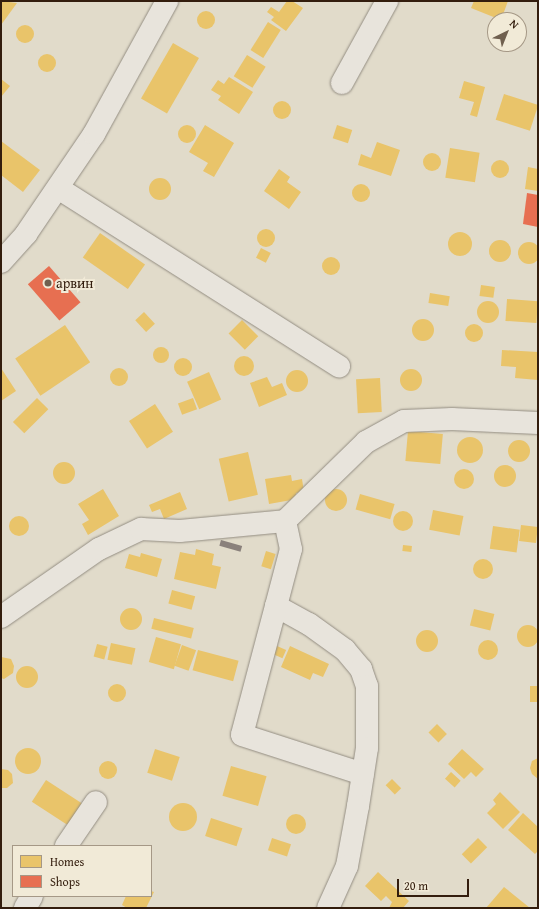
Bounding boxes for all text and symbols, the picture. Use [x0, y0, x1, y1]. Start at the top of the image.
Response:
north arrow [487, 12, 527, 52]
text: N [506, 16, 523, 32]
place label: арвин [56, 275, 93, 291]
marker: арвин [43, 278, 53, 288]
legend [12, 845, 152, 897]
text: Homes [50, 853, 84, 870]
scale bar [399, 871, 471, 897]
text: Shops [50, 873, 80, 890]
text: 20 m [404, 877, 428, 894]

